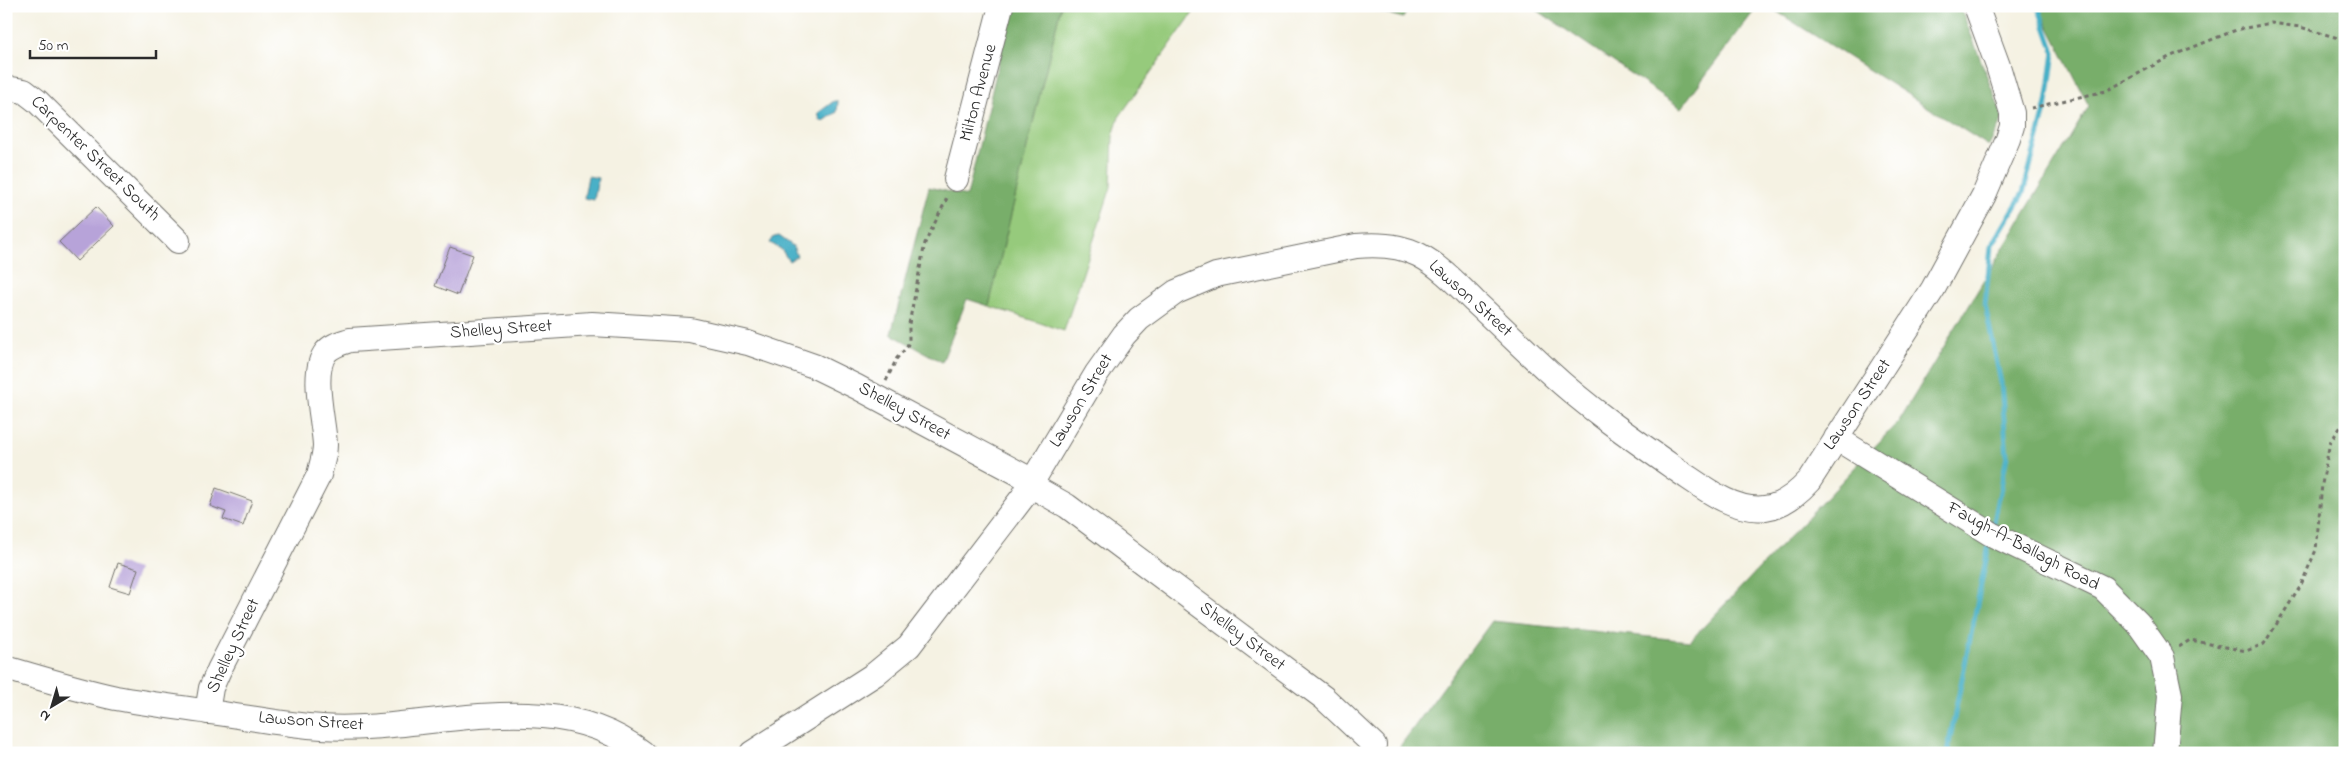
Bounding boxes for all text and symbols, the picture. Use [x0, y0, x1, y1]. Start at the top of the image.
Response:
scale bar [30, 28, 156, 60]
text: 50 m [38, 35, 69, 57]
street label: Milton Avenue [954, 41, 1005, 145]
street label: Carpenter Street South [24, 90, 166, 228]
street label: Lawson Street [1422, 254, 1518, 344]
street label: Shelley Street [449, 313, 553, 347]
street label: Lawson Street [1044, 349, 1120, 453]
street label: Lawson Street [1818, 354, 1898, 456]
street label: Shelley Street [853, 376, 955, 448]
street label: Faugh-A-Ballagh Road [1941, 495, 2104, 599]
street label: Shelley Street [201, 594, 267, 698]
street label: Shelley Street [1193, 596, 1291, 678]
north arrow [28, 682, 78, 732]
text: N [35, 704, 55, 726]
street label: Lawson Street [257, 705, 365, 739]

